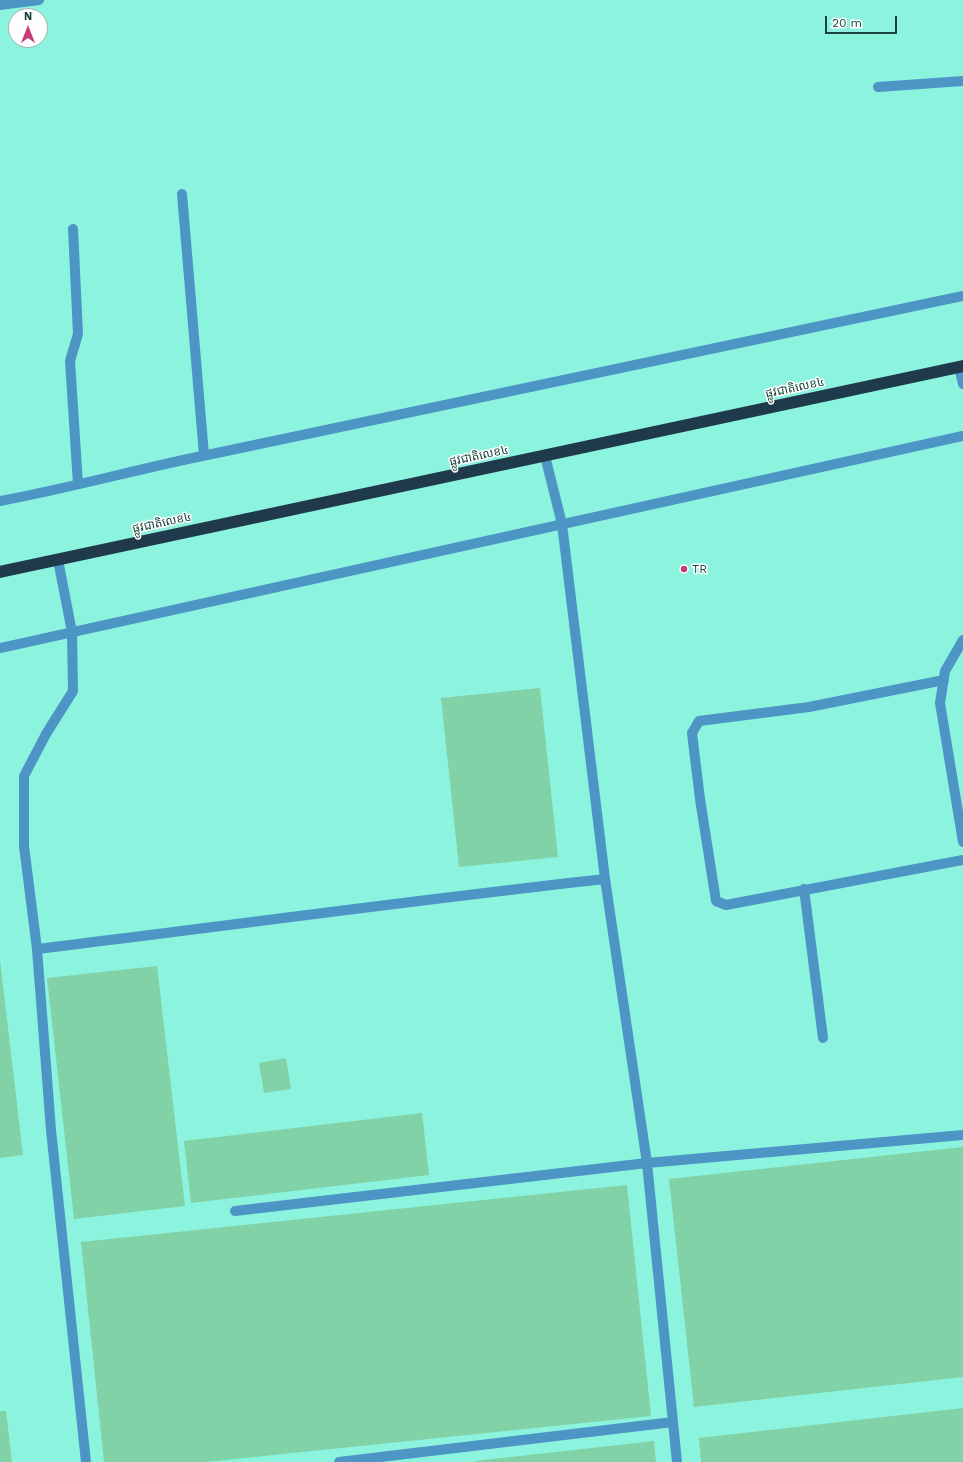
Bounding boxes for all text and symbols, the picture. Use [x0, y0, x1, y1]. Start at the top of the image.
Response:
north arrow [8, 8, 48, 48]
scale bar [827, 8, 899, 34]
text: N [24, 10, 32, 23]
text: 20 m [832, 16, 862, 30]
street label: ផ្លូវជាតិលេខ៤ [764, 375, 826, 401]
street label: ផ្លូវជាតិលេខ៤ [448, 443, 510, 469]
street label: ផ្លូវជាតិលេខ៤ [131, 510, 193, 536]
place label: TR [692, 562, 707, 576]
marker: TR [679, 564, 689, 574]

